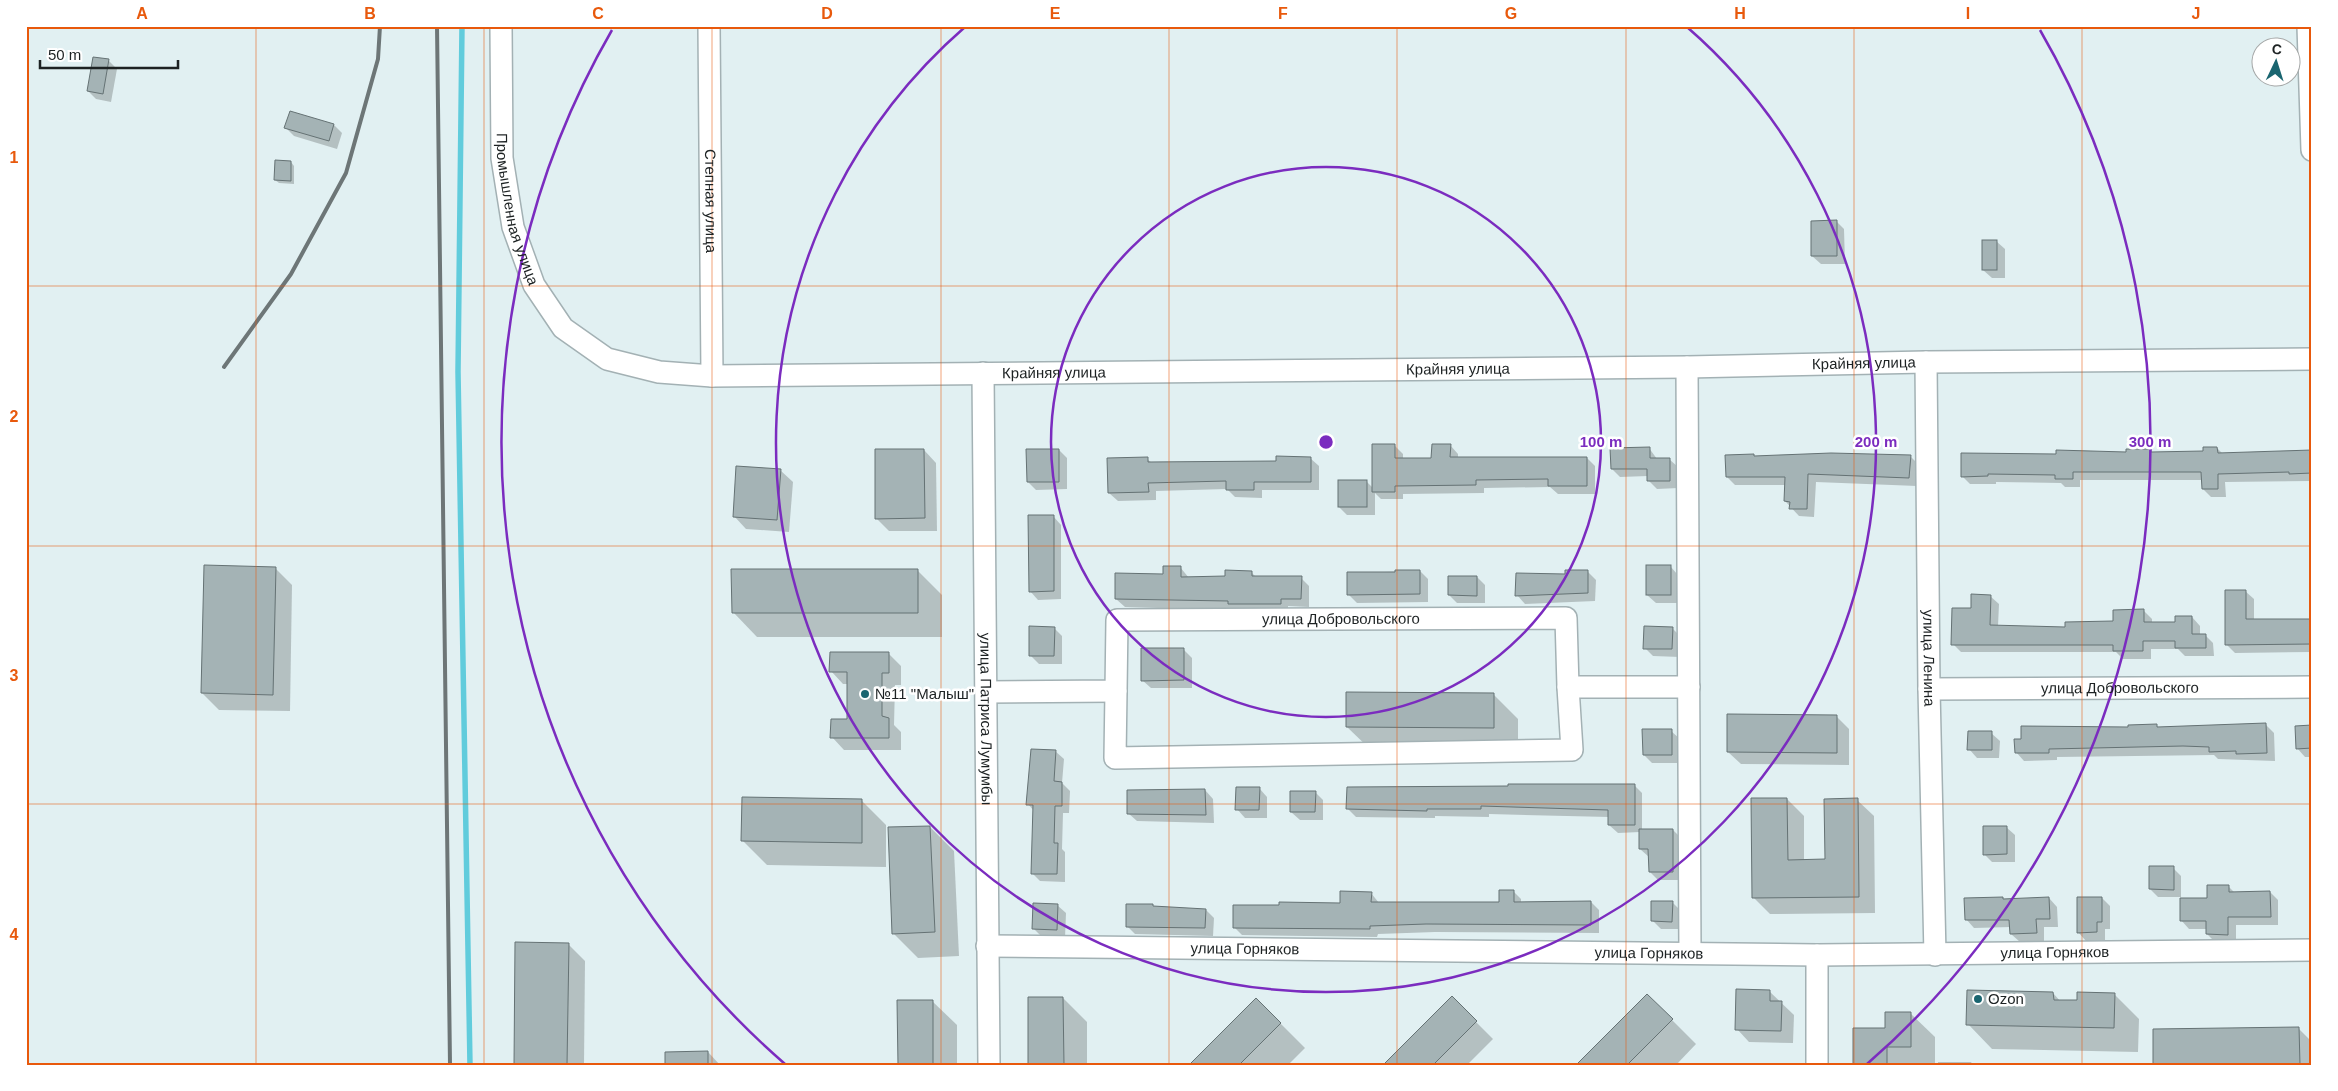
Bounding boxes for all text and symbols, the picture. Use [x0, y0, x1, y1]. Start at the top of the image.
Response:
text: A [136, 5, 148, 22]
text: B [364, 5, 376, 22]
text: C [592, 5, 604, 22]
text: D [821, 5, 833, 22]
text: E [1050, 5, 1061, 22]
text: F [1278, 5, 1288, 22]
text: G [1505, 5, 1517, 22]
text: H [1734, 5, 1746, 22]
text: I [1966, 5, 1970, 22]
text: J [2192, 5, 2200, 22]
scale bar [40, 38, 178, 70]
north arrow [2250, 38, 2300, 88]
text: С [2271, 41, 2283, 57]
text: 50 m [48, 46, 81, 63]
street label: Промышленная улица [494, 133, 543, 288]
text: 1 [10, 149, 19, 166]
street label: Степная улица [702, 149, 720, 254]
street label: Крайняя улица [1812, 353, 1917, 372]
street label: Крайняя улица [1406, 360, 1511, 378]
street label: Крайняя улица [1002, 363, 1107, 381]
text: 2 [10, 408, 19, 425]
centre of rings [1317, 433, 1335, 451]
text: 100 m [1580, 433, 1622, 450]
text: 200 m [1855, 433, 1897, 450]
text: 300 m [2129, 433, 2171, 450]
street label: улица Ленина [1920, 609, 1938, 707]
street label: улица Добровольского [1262, 610, 1420, 627]
street label: улица Патриса Лумумбы [977, 633, 996, 805]
text: 3 [10, 667, 19, 684]
street label: улица Добровольского [2041, 679, 2199, 696]
place label: №11 "Малыш" [875, 685, 974, 702]
marker: №11 "Малыш" [859, 688, 871, 700]
text: 4 [10, 926, 19, 943]
street label: улица Горняков [1191, 939, 1299, 957]
street label: улица Горняков [2000, 943, 2109, 961]
street label: улица Горняков [1595, 944, 1703, 962]
place label: Ozon [1988, 990, 2024, 1007]
marker: Ozon [1972, 993, 1984, 1005]

